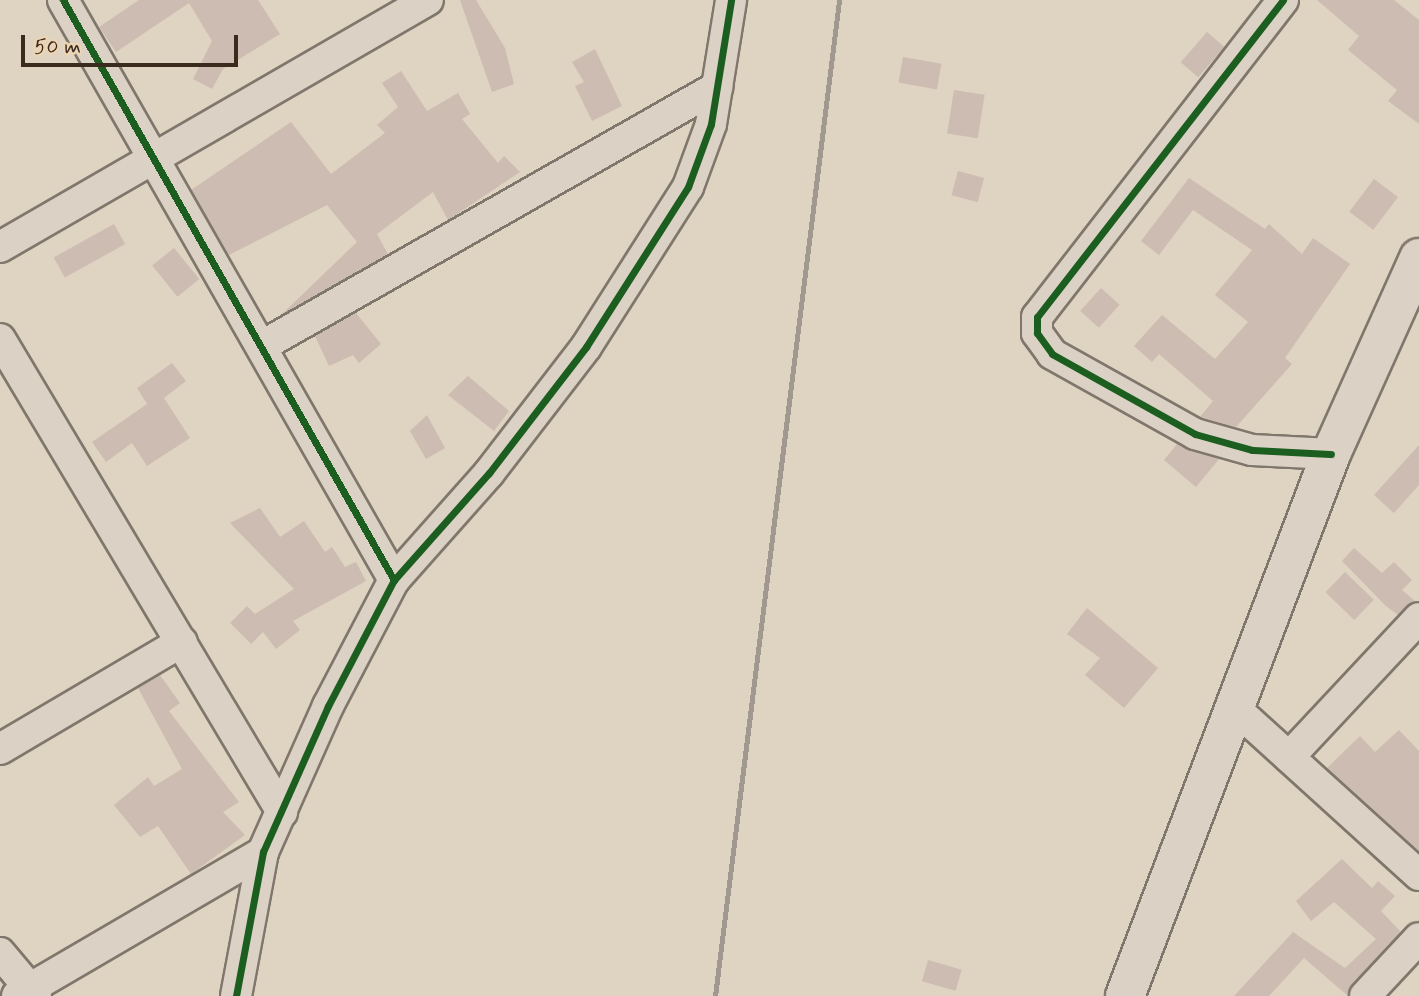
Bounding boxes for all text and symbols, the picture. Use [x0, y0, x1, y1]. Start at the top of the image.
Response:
scale bar [24, 21, 242, 65]
text: 50 m [34, 33, 81, 61]

